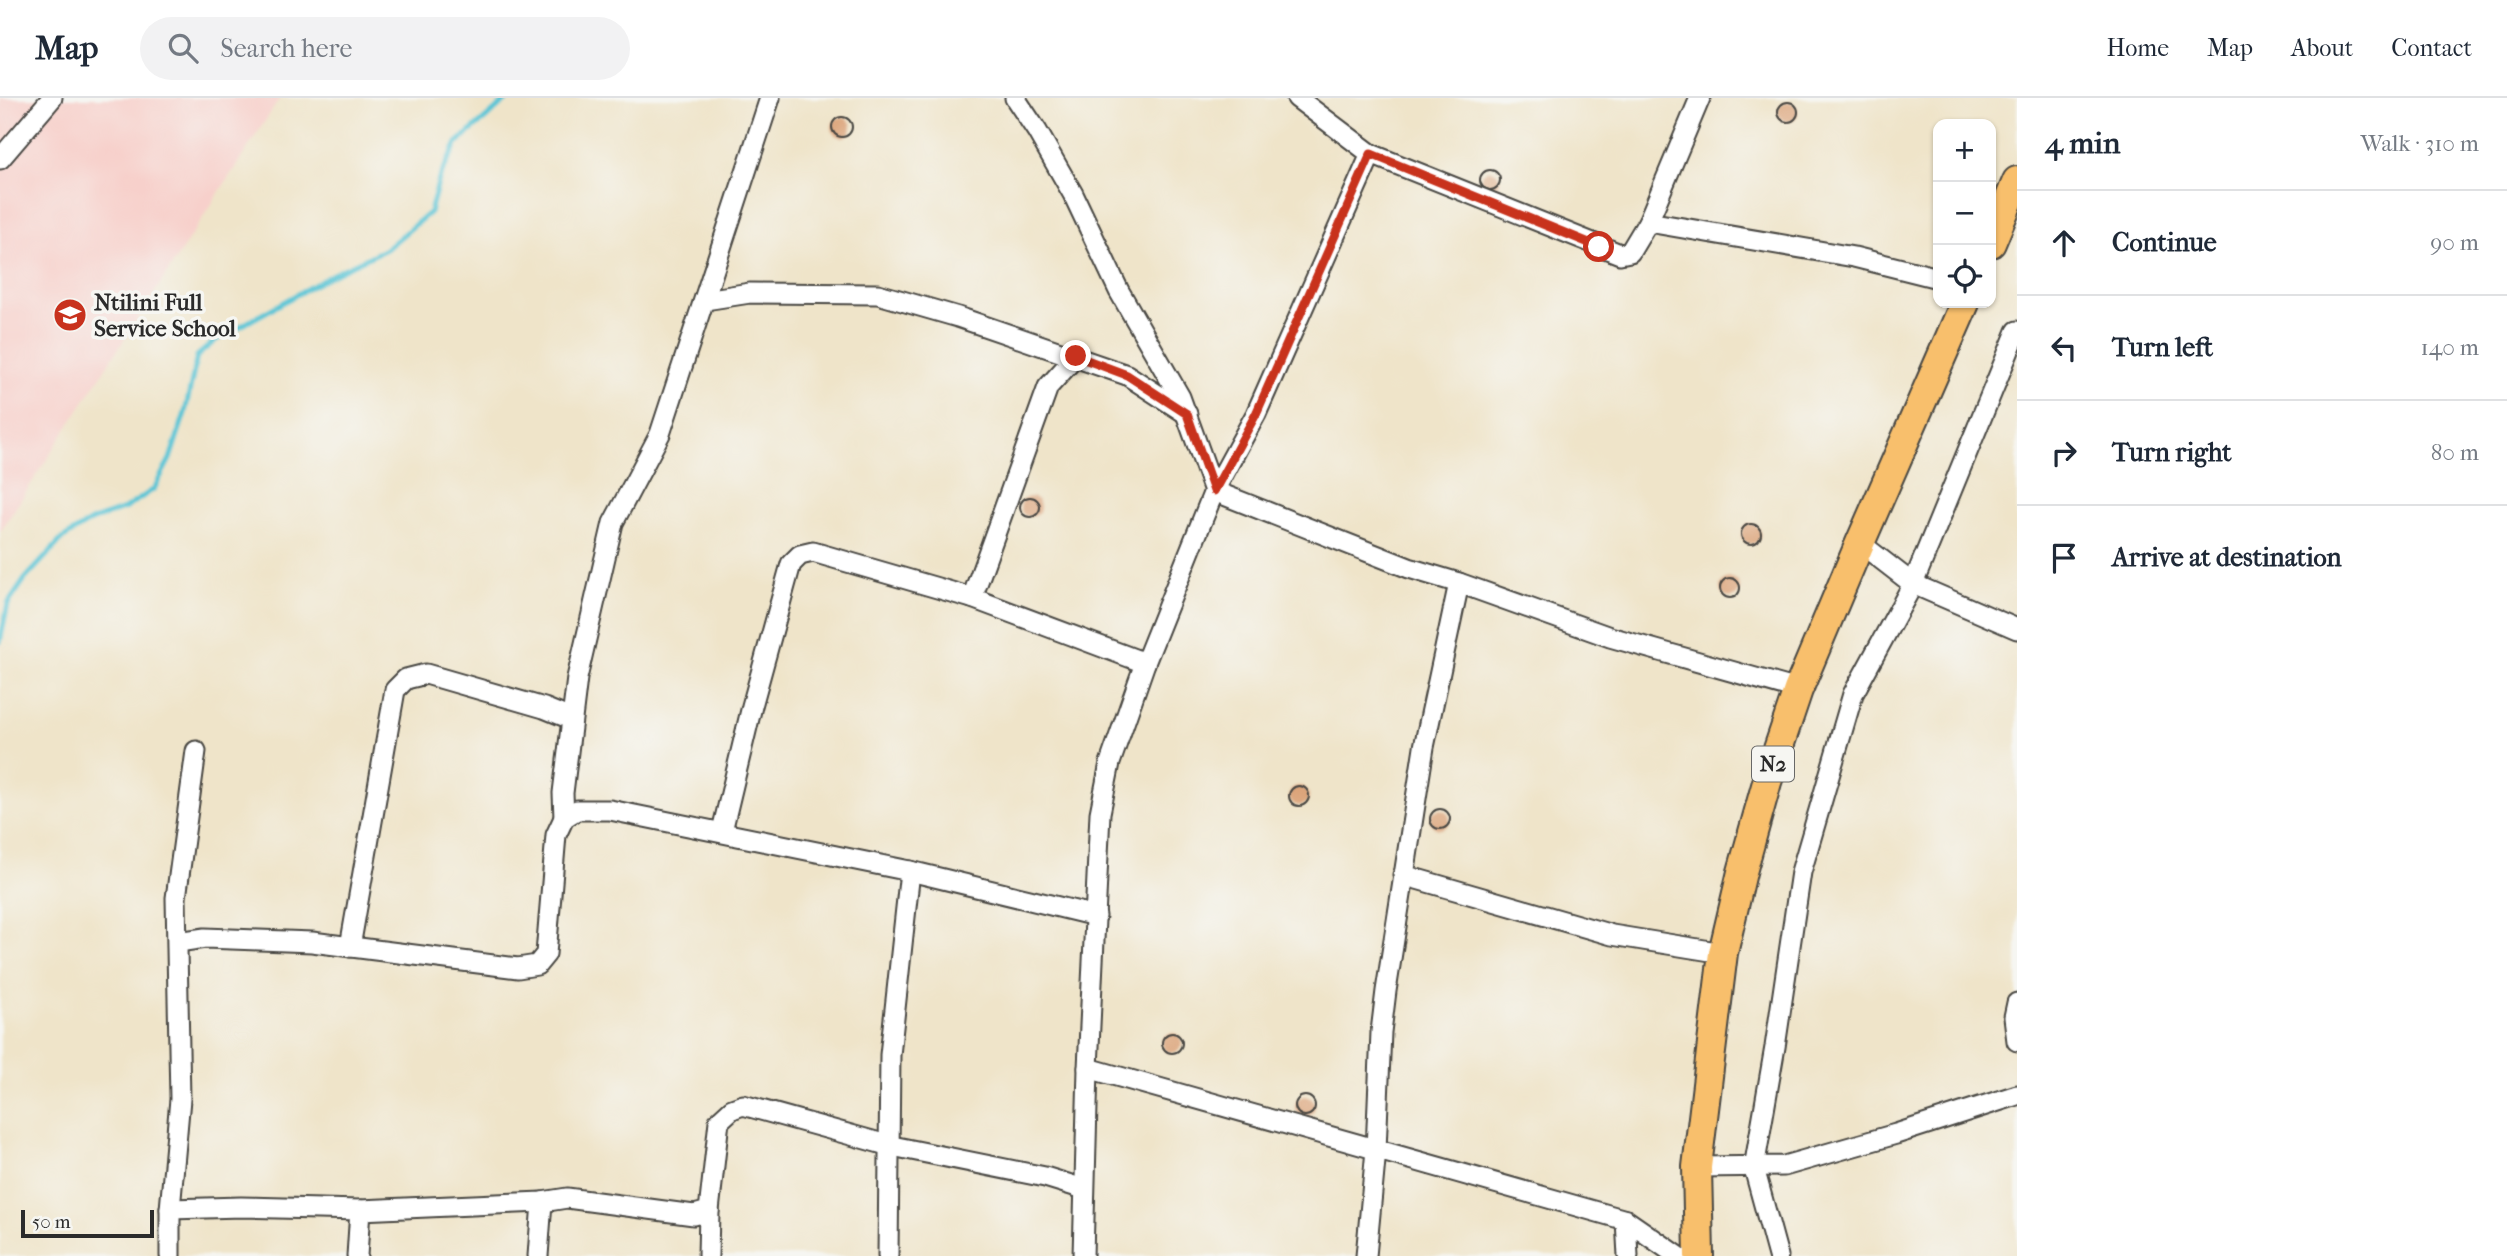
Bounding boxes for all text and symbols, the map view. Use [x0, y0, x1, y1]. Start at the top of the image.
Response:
search box [140, 17, 630, 80]
text: Map [35, 29, 98, 68]
icon: search [164, 29, 202, 67]
text: Search here [220, 33, 352, 64]
text: Home [2107, 34, 2169, 62]
text: Map [2207, 34, 2253, 62]
text: About [2291, 34, 2353, 62]
text: Contact [2391, 34, 2472, 62]
map controls [1933, 119, 1996, 308]
button: + [1933, 119, 1996, 182]
text: 4 min [2045, 126, 2120, 161]
text: Walk · 310 m [2360, 130, 2479, 157]
button: − [1933, 182, 1996, 245]
icon: ahead [2045, 224, 2083, 262]
text: Continue [2112, 227, 2217, 258]
text: 90 m [2430, 229, 2479, 256]
route start [1583, 231, 1614, 262]
button: locate [1933, 245, 1996, 308]
place label: Ntilini Full Service School [94, 289, 237, 342]
school or university icon: Ntilini Full Service School [51, 296, 89, 334]
icon: left [2045, 329, 2083, 367]
text: Turn left [2112, 332, 2213, 363]
text: 140 m [2420, 334, 2479, 361]
route end [1060, 340, 1091, 371]
icon: right [2045, 434, 2083, 472]
text: Turn right [2112, 437, 2232, 468]
text: 80 m [2431, 439, 2479, 466]
icon: arrive [2045, 539, 2083, 577]
text: Arrive at destination [2112, 542, 2342, 573]
road number: N2 [1752, 746, 1794, 782]
scale bar [21, 1207, 154, 1239]
text: 50 m [32, 1211, 71, 1233]

